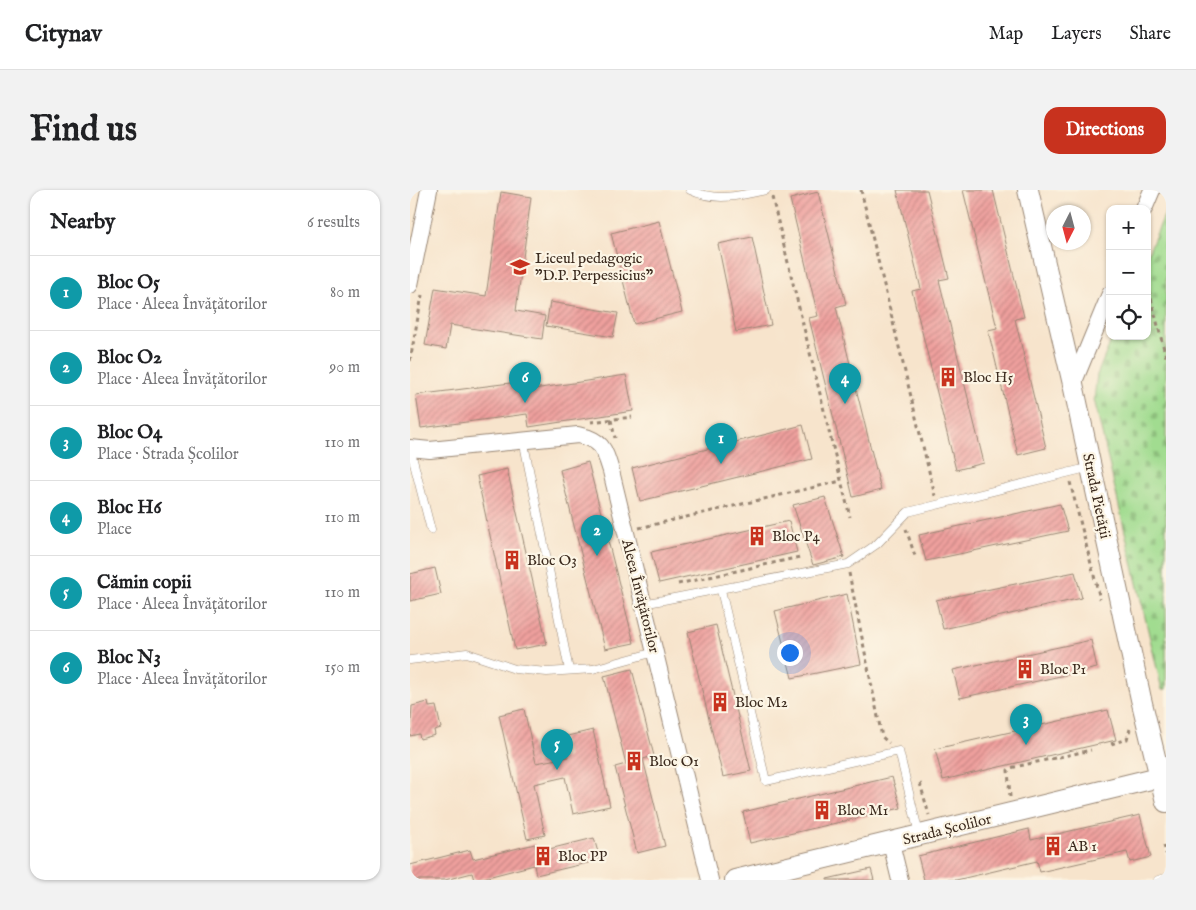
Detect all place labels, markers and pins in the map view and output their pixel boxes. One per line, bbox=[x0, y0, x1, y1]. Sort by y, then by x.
place label: Liceul pedagogic ”D.P. Perpessicius” bbox=[535, 249, 654, 285]
school or university icon: Liceul pedagogic ”D.P. Perpessicius” bbox=[509, 256, 531, 278]
pin: 6 bbox=[509, 362, 541, 403]
pin: 4 bbox=[829, 363, 861, 404]
building icon: Bloc H5 bbox=[937, 366, 959, 388]
place label: Bloc H5 bbox=[963, 368, 1014, 387]
pin: 1 bbox=[705, 423, 737, 464]
pin: 2 bbox=[581, 515, 613, 556]
building icon: Bloc P4 bbox=[746, 525, 768, 547]
place label: Bloc P4 bbox=[772, 527, 820, 546]
building icon: Bloc O3 bbox=[501, 549, 523, 571]
place label: Bloc O3 bbox=[527, 551, 577, 570]
building icon: Bloc P1 bbox=[1014, 658, 1036, 680]
place label: Bloc P1 bbox=[1040, 660, 1086, 679]
building icon: Bloc M2 bbox=[709, 691, 731, 713]
place label: Bloc M2 bbox=[735, 693, 788, 712]
pin: 3 bbox=[1010, 704, 1042, 745]
pin: 5 bbox=[541, 729, 573, 770]
building icon: Bloc O1 bbox=[623, 750, 645, 772]
place label: Bloc O1 bbox=[649, 752, 699, 771]
building icon: Bloc M1 bbox=[811, 799, 833, 821]
place label: Bloc M1 bbox=[837, 801, 888, 820]
building icon: AB 1 bbox=[1042, 835, 1064, 857]
place label: AB 1 bbox=[1067, 837, 1097, 856]
building icon: Bloc PP bbox=[532, 845, 554, 867]
place label: Bloc PP bbox=[558, 847, 607, 866]

